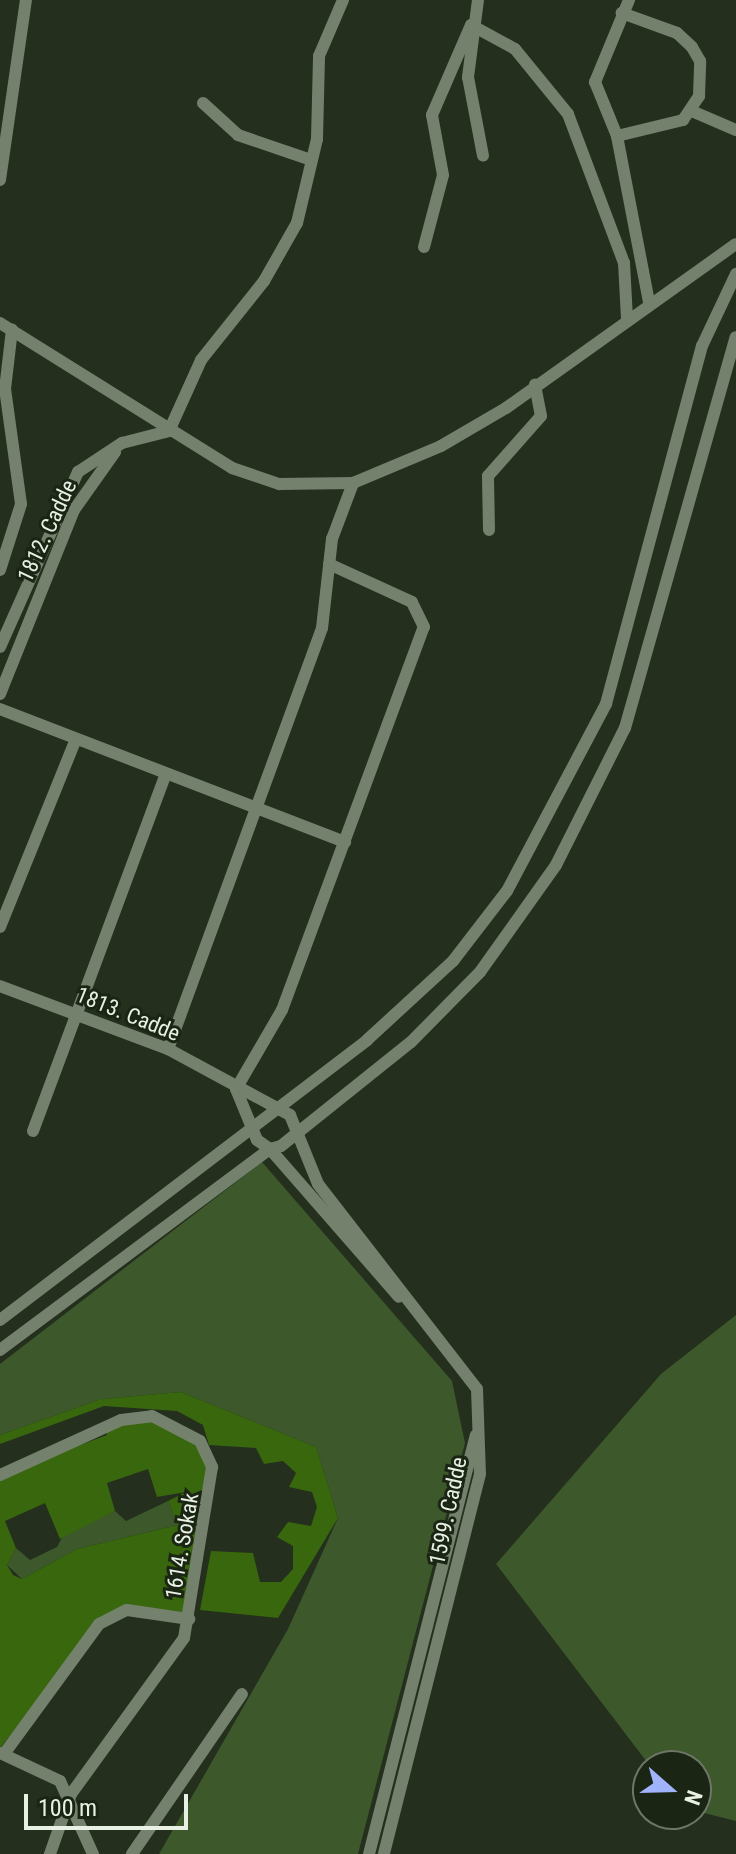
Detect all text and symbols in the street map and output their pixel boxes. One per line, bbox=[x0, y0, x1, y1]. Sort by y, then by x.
street label: 1812. Cadde bbox=[12, 476, 82, 586]
street label: 1813. Cadde bbox=[72, 981, 184, 1047]
street label: 1599. Cadde bbox=[424, 1455, 472, 1567]
street label: 1614. Sokak bbox=[160, 1491, 204, 1601]
north arrow bbox=[632, 1750, 712, 1830]
scale bar bbox=[28, 1778, 192, 1828]
text: N bbox=[679, 1787, 707, 1808]
text: 100 m bbox=[38, 1794, 97, 1822]

